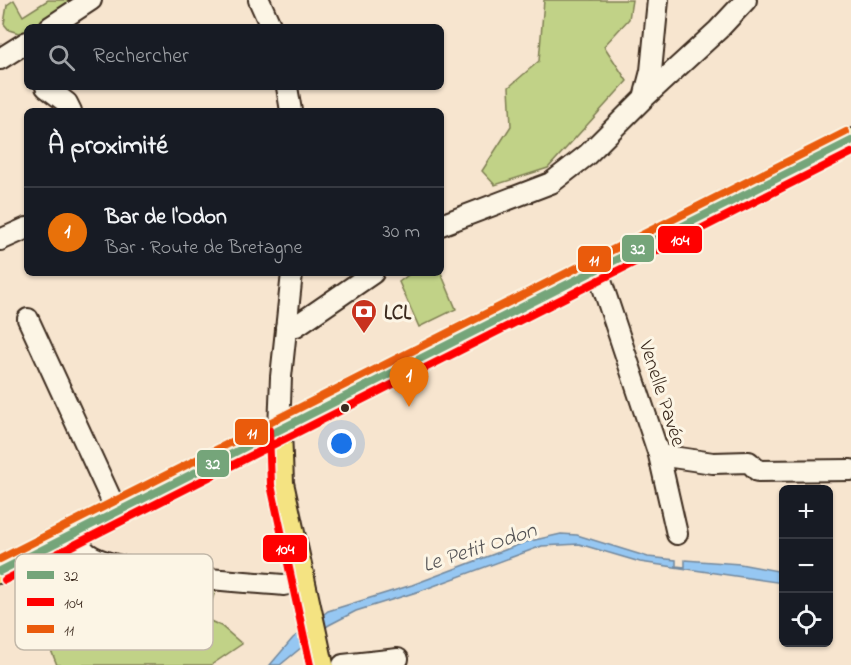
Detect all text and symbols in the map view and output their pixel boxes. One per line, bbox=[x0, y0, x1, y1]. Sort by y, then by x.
search box bbox=[24, 24, 444, 90]
icon: search bbox=[45, 41, 78, 74]
text: Rechercher bbox=[93, 41, 189, 73]
text: À proximité bbox=[48, 128, 168, 166]
text: Bar de l'Odon bbox=[105, 202, 227, 234]
text: 1 bbox=[64, 218, 71, 247]
text: 30 m bbox=[383, 218, 420, 247]
line badge: 104 bbox=[657, 225, 703, 254]
text: 104 bbox=[671, 229, 690, 253]
text: Bar · Route de Bretagne bbox=[105, 234, 302, 263]
line badge: 32 bbox=[621, 234, 655, 263]
text: 32 bbox=[630, 238, 645, 262]
line badge: 11 bbox=[577, 245, 612, 273]
text: 11 bbox=[589, 249, 600, 273]
bank icon: LCL bbox=[349, 297, 379, 335]
place label: LCL bbox=[384, 299, 412, 329]
street label: Venelle Pavée bbox=[630, 336, 693, 451]
pin: 1 bbox=[390, 358, 428, 407]
unlabelled marker bbox=[339, 402, 351, 414]
line badge: 11 bbox=[234, 418, 269, 446]
text: 11 bbox=[247, 422, 258, 446]
your location bbox=[327, 429, 356, 458]
line badge: 32 bbox=[196, 449, 230, 478]
text: 32 bbox=[205, 453, 220, 477]
map controls bbox=[779, 485, 833, 647]
button: + bbox=[779, 485, 833, 539]
water label: Le Petit Odon bbox=[419, 515, 542, 582]
line badge: 104 bbox=[262, 534, 308, 563]
text: 104 bbox=[276, 538, 295, 562]
button: − bbox=[779, 539, 833, 593]
legend bbox=[15, 554, 213, 650]
text: 32 bbox=[64, 565, 79, 589]
text: 104 bbox=[64, 592, 83, 616]
button: locate bbox=[779, 593, 833, 647]
text: 11 bbox=[64, 619, 74, 643]

